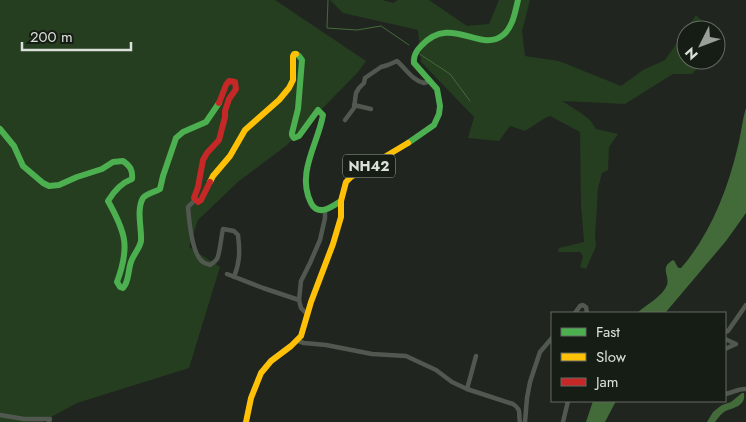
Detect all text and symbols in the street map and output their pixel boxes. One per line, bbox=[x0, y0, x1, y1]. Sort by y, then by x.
scale bar bbox=[22, 20, 131, 52]
north arrow bbox=[676, 20, 726, 70]
text: 200 m bbox=[30, 26, 73, 48]
text: N bbox=[680, 43, 702, 65]
road number: NH42 bbox=[343, 154, 395, 178]
legend bbox=[551, 312, 726, 402]
text: Fast bbox=[596, 321, 620, 343]
text: Slow bbox=[596, 346, 627, 368]
text: Jam bbox=[594, 371, 619, 393]

